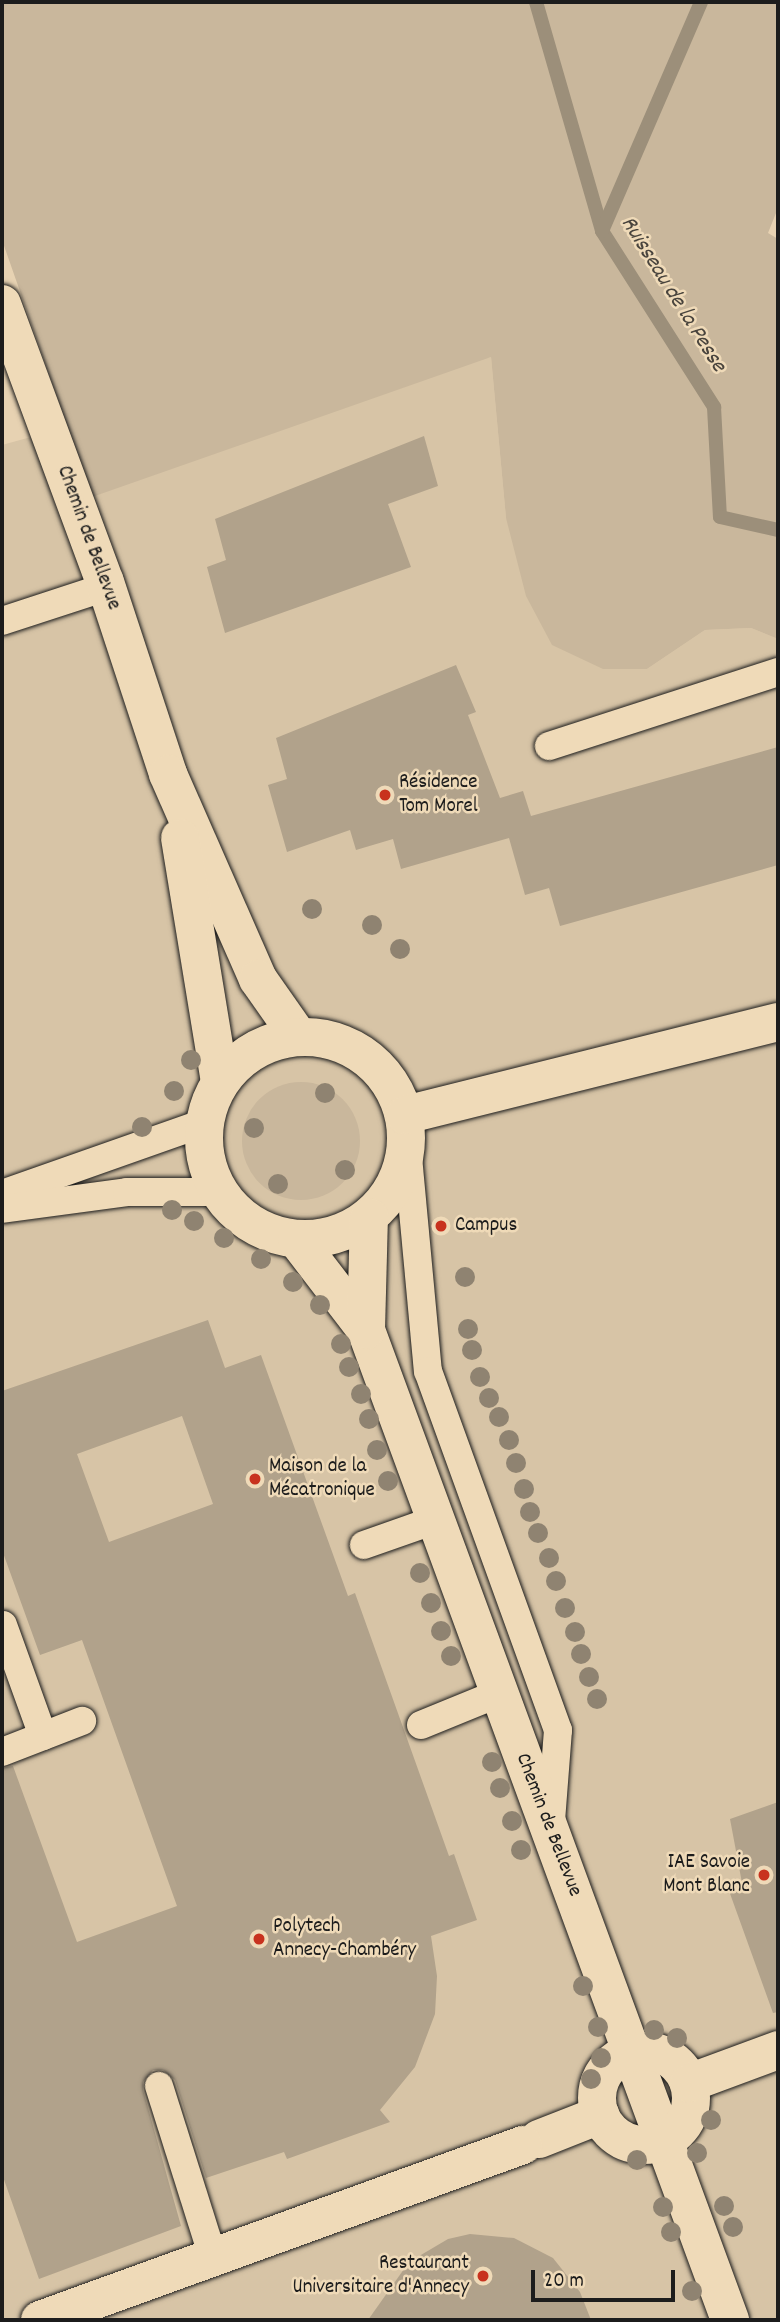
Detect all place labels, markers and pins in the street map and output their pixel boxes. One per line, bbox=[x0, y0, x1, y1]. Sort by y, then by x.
place label: Résidence Tom Morel bbox=[399, 770, 478, 820]
marker: Résidence Tom Morel bbox=[377, 787, 393, 803]
place label: Campus bbox=[455, 1213, 517, 1239]
marker: Campus bbox=[433, 1218, 449, 1234]
place label: Maison de la Mécatronique bbox=[269, 1454, 375, 1504]
marker: Maison de la Mécatronique bbox=[247, 1471, 263, 1487]
place label: IAE Savoie Mont Blanc bbox=[663, 1850, 750, 1900]
marker: IAE Savoie Mont Blanc bbox=[756, 1867, 772, 1883]
place label: Polytech Annecy-Chambéry bbox=[273, 1914, 416, 1964]
marker: Polytech Annecy-Chambéry bbox=[251, 1931, 267, 1947]
place label: Restaurant Universitaire d'Annecy bbox=[293, 2251, 469, 2301]
marker: Restaurant Universitaire d'Annecy bbox=[475, 2268, 491, 2284]

